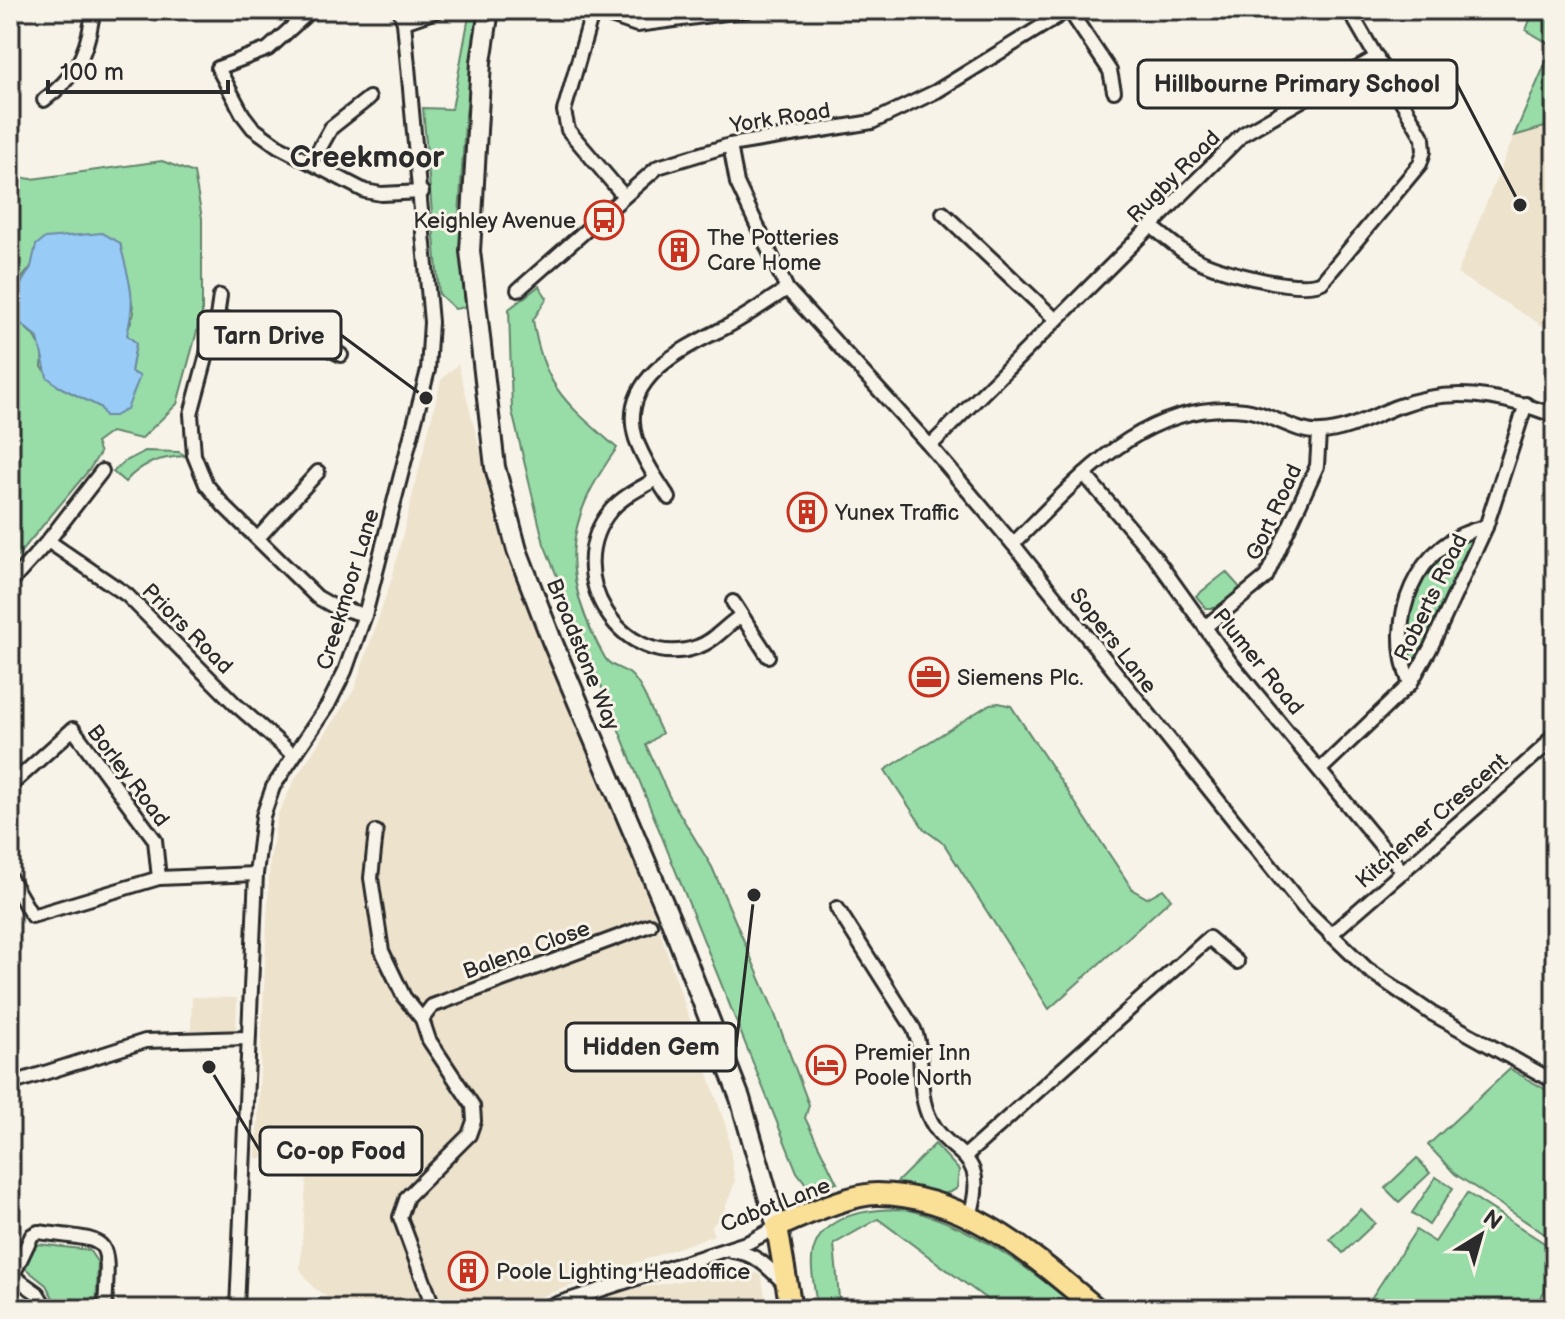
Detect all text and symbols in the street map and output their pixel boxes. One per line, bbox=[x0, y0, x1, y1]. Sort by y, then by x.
scale bar bbox=[48, 44, 228, 94]
text: 100 m bbox=[60, 58, 124, 87]
callout: Hillbourne Primary School bbox=[1138, 60, 1457, 108]
text: Hillbourne Primary School bbox=[1154, 70, 1440, 99]
street label: York Road bbox=[727, 97, 832, 140]
street label: Rugby Road bbox=[1122, 125, 1226, 229]
district label: Creekmoor bbox=[290, 140, 445, 176]
bus stop icon: Keighley Avenue bbox=[583, 199, 625, 241]
place label: Keighley Avenue bbox=[413, 208, 576, 235]
place label: The Potteries Care Home bbox=[707, 225, 839, 277]
building icon: The Potteries Care Home bbox=[658, 229, 700, 271]
callout: Tarn Drive bbox=[198, 311, 341, 359]
text: Tarn Drive bbox=[213, 322, 325, 351]
street label: Gort Road bbox=[1240, 460, 1308, 565]
building icon: Yunex Traffic bbox=[786, 491, 828, 533]
place label: Yunex Traffic bbox=[834, 500, 959, 527]
street label: Creekmoor Lane bbox=[311, 506, 386, 673]
street label: Roberts Road bbox=[1389, 530, 1474, 666]
street label: Broadstone Way bbox=[540, 575, 625, 734]
street label: Priors Road bbox=[136, 578, 238, 680]
street label: Sopers Lane bbox=[1063, 583, 1162, 699]
street label: Plumer Road bbox=[1207, 603, 1309, 721]
office icon: Siemens Plc. bbox=[908, 656, 950, 698]
place label: Siemens Plc. bbox=[957, 665, 1084, 692]
street label: Borley Road bbox=[81, 720, 175, 832]
street label: Kitchener Crescent bbox=[1350, 748, 1514, 895]
street label: Balena Close bbox=[459, 915, 594, 986]
callout: Hidden Gem bbox=[566, 1023, 736, 1071]
text: Hidden Gem bbox=[582, 1033, 720, 1062]
place label: Premier Inn Poole North bbox=[854, 1040, 972, 1092]
hotel icon: Premier Inn Poole North bbox=[805, 1044, 847, 1086]
callout: Co-op Food bbox=[260, 1127, 422, 1175]
text: Co-op Food bbox=[276, 1137, 406, 1166]
street label: Cabot Lane bbox=[717, 1172, 834, 1239]
north arrow bbox=[1441, 1195, 1521, 1275]
text: N bbox=[1477, 1204, 1507, 1236]
building icon: Poole Lighting Headoffice bbox=[447, 1250, 489, 1292]
place label: Poole Lighting Headoffice bbox=[496, 1259, 750, 1286]

